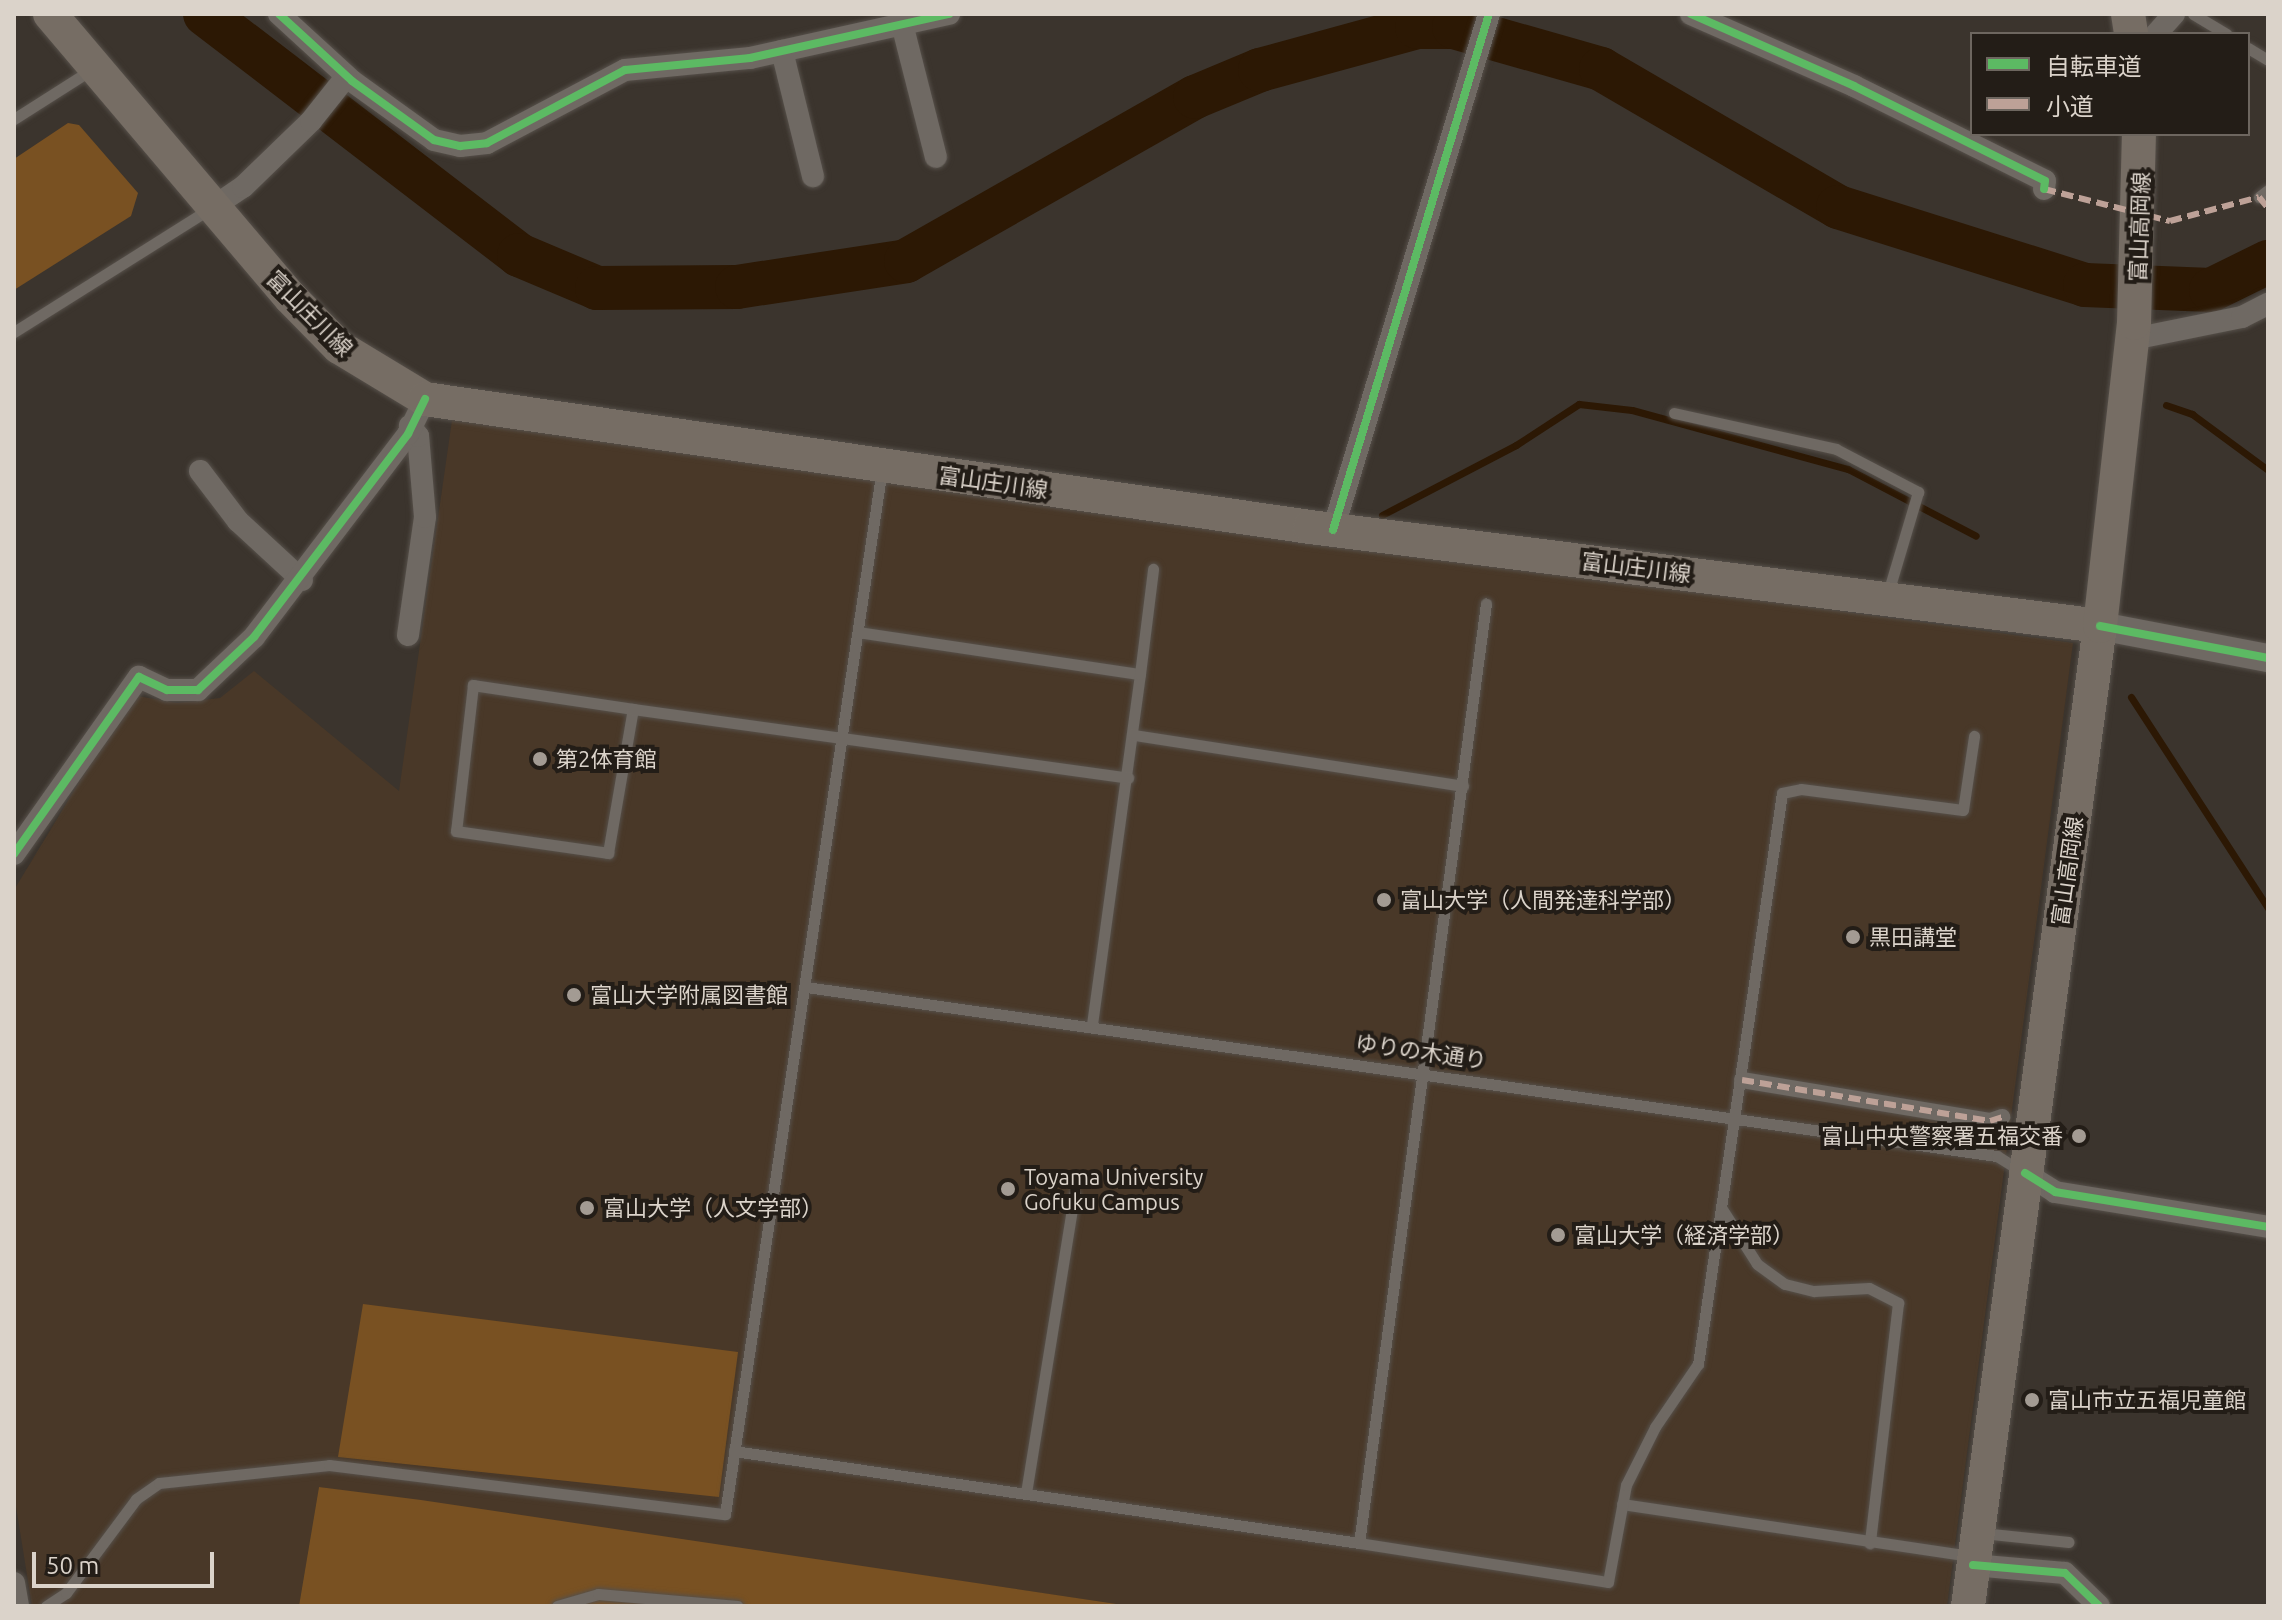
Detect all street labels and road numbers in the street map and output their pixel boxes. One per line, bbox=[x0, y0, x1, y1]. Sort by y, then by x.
street label: 富山高岡線 bbox=[2124, 172, 2154, 282]
street label: 富山庄川線 bbox=[262, 265, 358, 361]
street label: 富山庄川線 bbox=[937, 461, 1049, 503]
street label: 富山庄川線 bbox=[1580, 547, 1692, 587]
street label: 富山高岡線 bbox=[2046, 815, 2088, 927]
street label: ゆりの木通り bbox=[1354, 1029, 1488, 1073]

